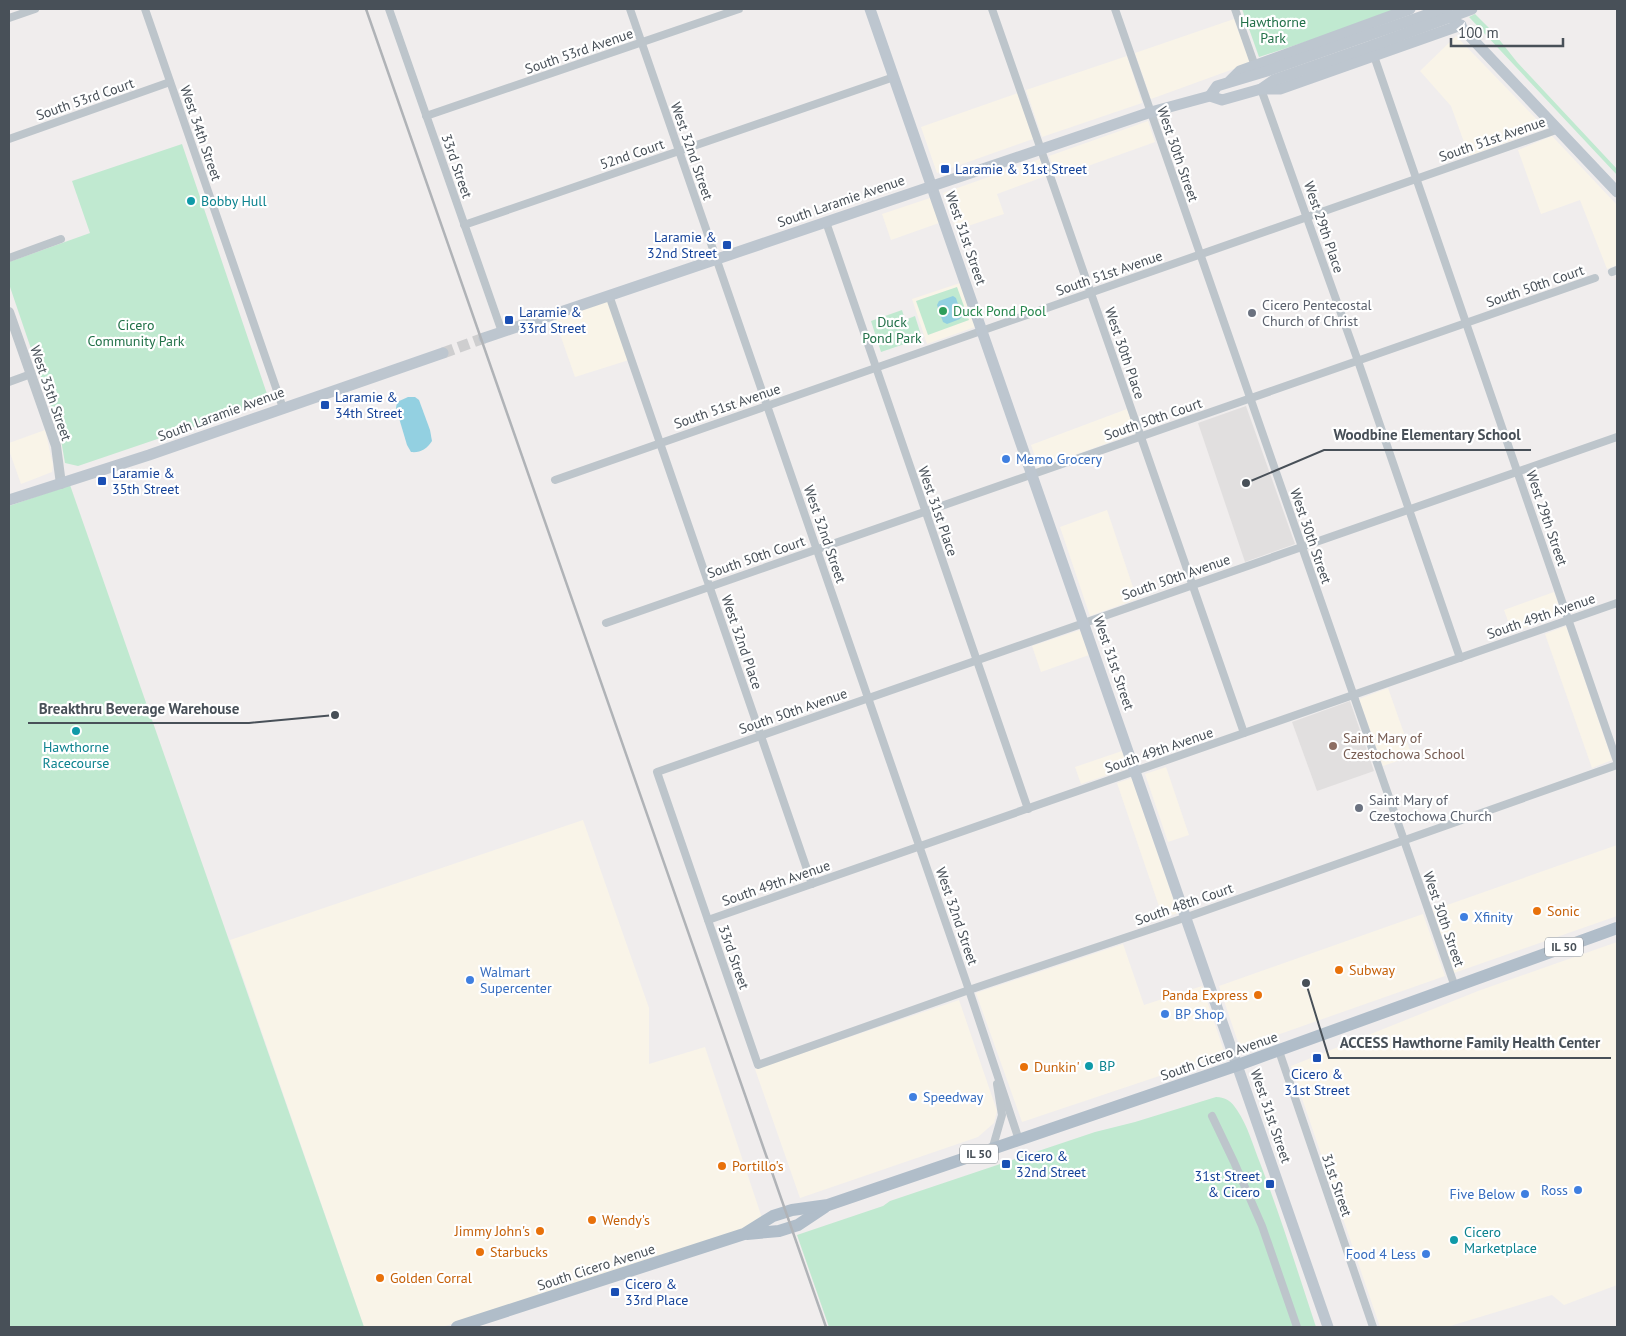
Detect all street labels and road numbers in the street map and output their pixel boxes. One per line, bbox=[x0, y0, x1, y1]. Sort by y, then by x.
street label: South 53rd Avenue bbox=[523, 24, 635, 78]
street label: South 53rd Court bbox=[34, 74, 137, 124]
street label: West 34th Street bbox=[176, 83, 226, 183]
street label: West 32nd Street bbox=[667, 100, 717, 203]
street label: West 30th Street bbox=[1153, 104, 1203, 204]
street label: South 51st Avenue bbox=[1436, 112, 1548, 166]
street label: 33rd Street bbox=[438, 131, 477, 201]
street label: 52nd Court bbox=[598, 135, 667, 173]
street label: South Laramie Avenue bbox=[775, 171, 907, 231]
street label: West 29th Place bbox=[1300, 179, 1348, 275]
street label: West 31st Street bbox=[942, 189, 991, 287]
street label: South 51st Avenue bbox=[1053, 246, 1165, 300]
street label: South 50th Court bbox=[1484, 261, 1587, 311]
street label: West 30th Place bbox=[1101, 305, 1149, 401]
street label: West 35th Street bbox=[26, 343, 76, 443]
street label: South 51st Avenue bbox=[671, 379, 783, 433]
street label: South Laramie Avenue bbox=[155, 383, 287, 445]
street label: South 50th Court bbox=[1102, 394, 1205, 444]
street label: West 31st Place bbox=[914, 464, 962, 558]
street label: West 29th Street bbox=[1522, 468, 1572, 568]
street label: West 32nd Street bbox=[800, 483, 850, 586]
street label: West 30th Street bbox=[1286, 486, 1336, 586]
street label: South 50th Court bbox=[705, 532, 808, 582]
street label: South 50th Avenue bbox=[1120, 550, 1232, 604]
street label: South 49th Avenue bbox=[1485, 589, 1597, 643]
street label: West 32nd Place bbox=[717, 592, 767, 692]
street label: West 31st Street bbox=[1090, 614, 1139, 712]
street label: South 50th Avenue bbox=[737, 684, 849, 738]
street label: South 49th Avenue bbox=[1103, 723, 1215, 777]
street label: South 49th Avenue bbox=[720, 856, 832, 910]
street label: West 32nd Street bbox=[932, 865, 982, 968]
street label: West 30th Street bbox=[1419, 869, 1469, 969]
street label: South 48th Court bbox=[1133, 879, 1236, 929]
street label: 33rd Street bbox=[715, 922, 754, 992]
road number: IL 50 bbox=[1545, 938, 1583, 956]
street label: South Cicero Avenue bbox=[1158, 1028, 1280, 1084]
street label: West 31st Street bbox=[1247, 1067, 1296, 1165]
road number: IL 50 bbox=[960, 1144, 998, 1164]
street label: 31st Street bbox=[1318, 1151, 1356, 1219]
street label: South Cicero Avenue bbox=[535, 1239, 657, 1295]

